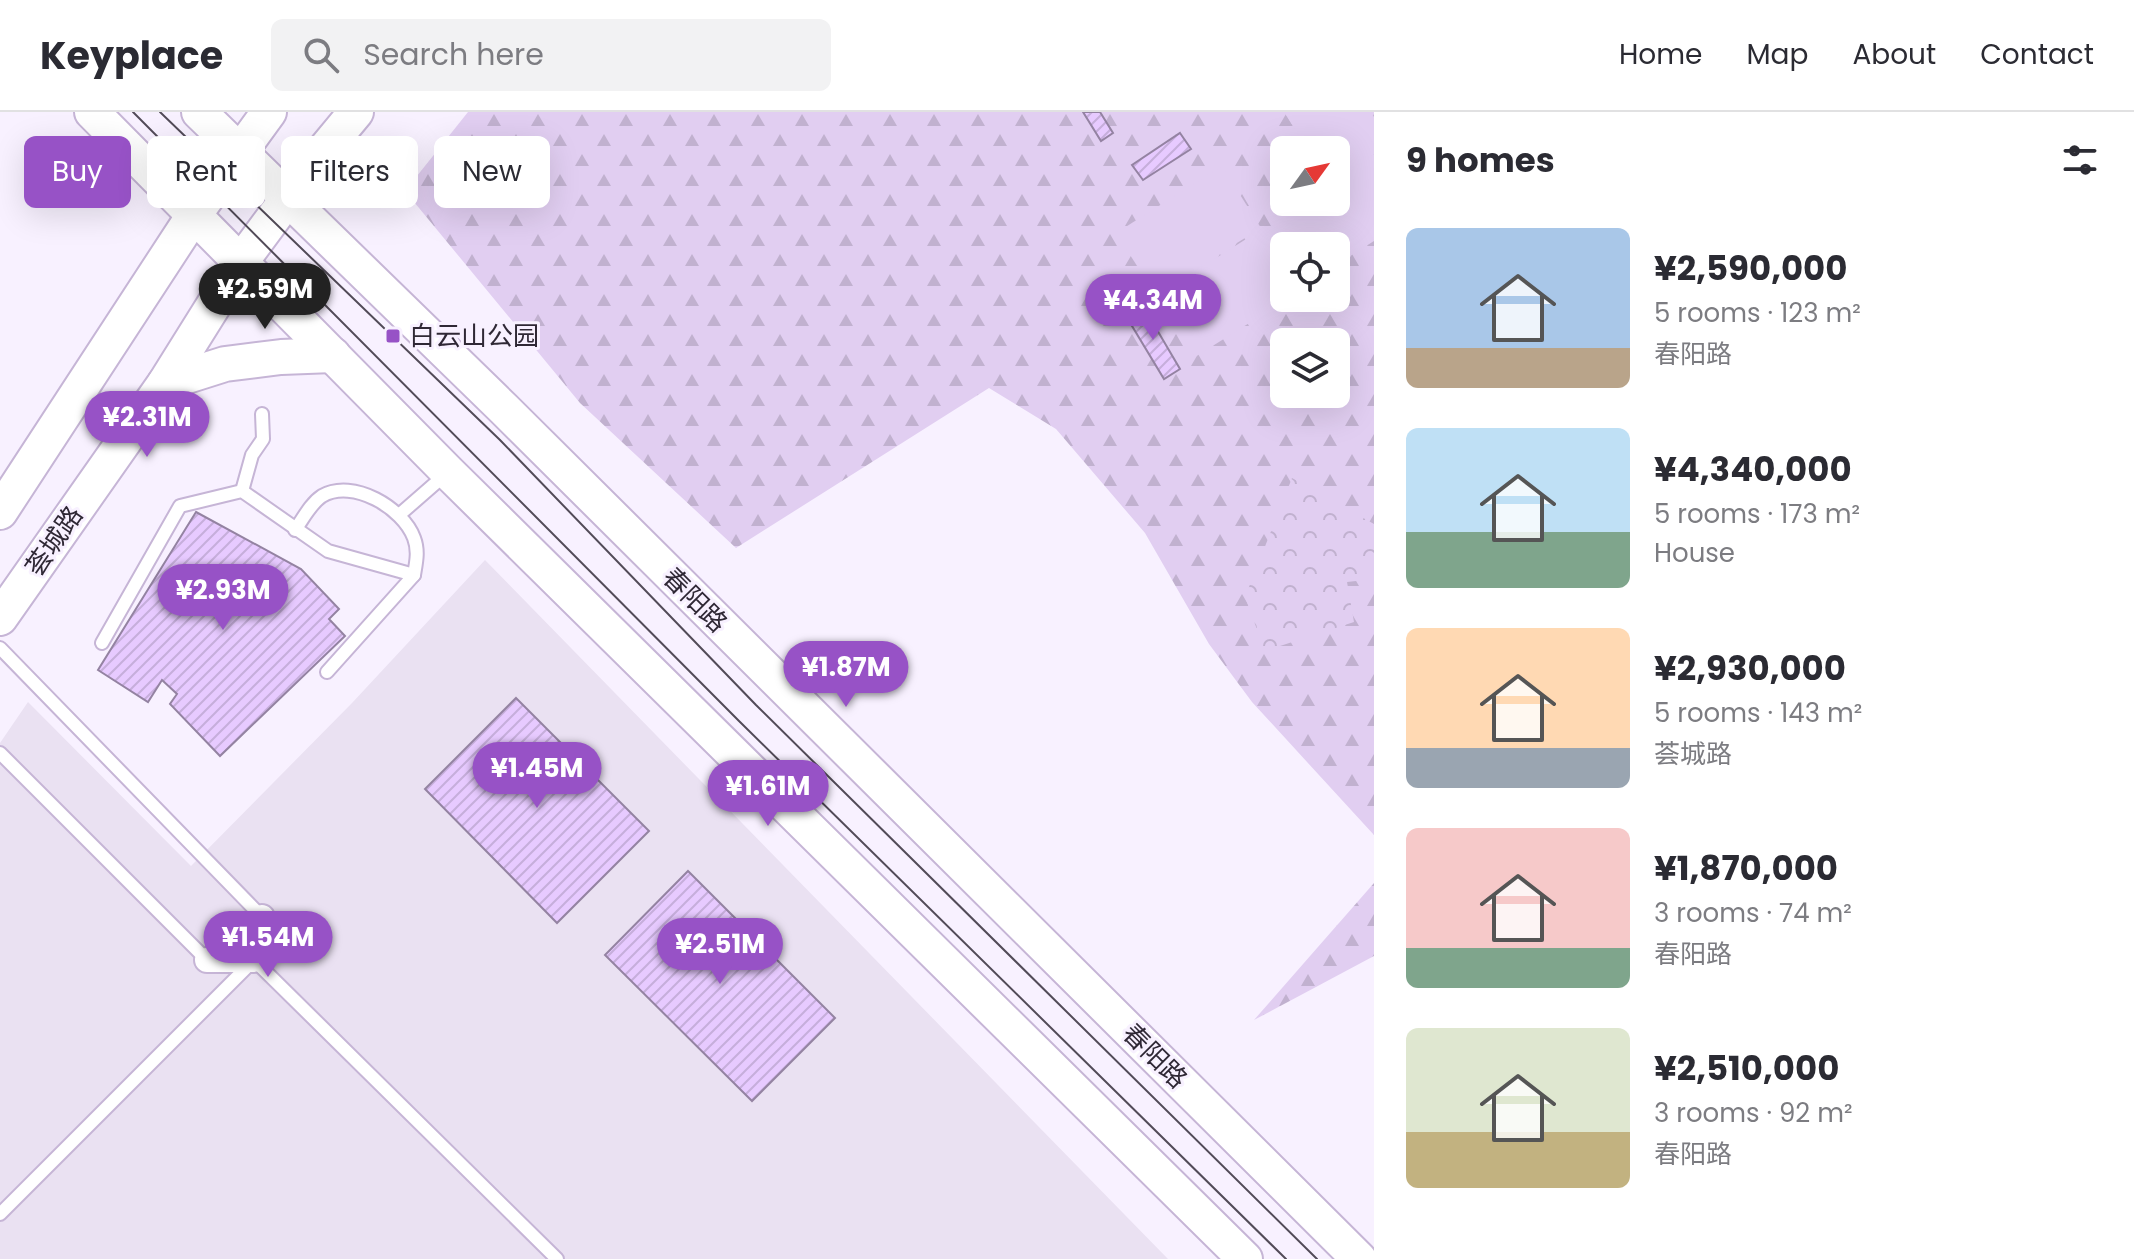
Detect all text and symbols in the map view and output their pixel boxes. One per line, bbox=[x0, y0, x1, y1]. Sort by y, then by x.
search box bbox=[271, 19, 831, 91]
text: Keyplace bbox=[40, 29, 223, 82]
icon: search bbox=[299, 33, 343, 77]
text: Search here bbox=[363, 33, 544, 76]
text: Home bbox=[1619, 35, 1702, 74]
text: Map bbox=[1746, 35, 1808, 74]
text: About bbox=[1852, 35, 1936, 74]
text: Contact bbox=[1980, 35, 2094, 74]
chip: Buy bbox=[24, 136, 131, 208]
chip: Rent bbox=[147, 136, 265, 208]
chip: Filters bbox=[281, 136, 418, 208]
chip: New bbox=[434, 136, 550, 208]
north arrow bbox=[1270, 136, 1350, 216]
map controls bbox=[1270, 136, 1350, 408]
text: 9 homes bbox=[1406, 136, 1555, 184]
icon: filters bbox=[2058, 138, 2102, 182]
button: locate bbox=[1270, 232, 1350, 312]
text: ¥2,590,000 bbox=[1654, 244, 1847, 292]
icon: home bbox=[1470, 260, 1566, 356]
pin: ¥2.59M bbox=[200, 263, 330, 331]
text: ¥2.59M bbox=[217, 271, 313, 307]
pin: ¥4.34M bbox=[1088, 274, 1218, 342]
text: ¥4.34M bbox=[1103, 282, 1203, 318]
text: 5 rooms · 123 m² bbox=[1654, 295, 1861, 331]
place label: 白云山公园 bbox=[409, 318, 539, 354]
marker: 白云山公园 bbox=[384, 327, 402, 345]
button: layers bbox=[1270, 328, 1350, 408]
text: 春阳路 bbox=[1654, 336, 1732, 372]
pin: ¥2.31M bbox=[82, 391, 212, 459]
text: ¥2.31M bbox=[103, 399, 192, 435]
text: ¥4,340,000 bbox=[1654, 445, 1852, 493]
icon: home bbox=[1470, 460, 1566, 556]
text: 5 rooms · 173 m² bbox=[1654, 496, 1860, 532]
street label: 荟城路 bbox=[17, 499, 91, 583]
text: House bbox=[1654, 535, 1735, 571]
street label: 春阳路 bbox=[655, 560, 735, 640]
pin: ¥2.93M bbox=[158, 564, 288, 632]
text: ¥2.93M bbox=[175, 572, 271, 608]
pin: ¥1.87M bbox=[781, 641, 911, 709]
text: ¥2,930,000 bbox=[1654, 644, 1846, 692]
text: ¥1.87M bbox=[801, 649, 891, 685]
icon: home bbox=[1470, 660, 1566, 756]
text: 5 rooms · 143 m² bbox=[1654, 695, 1862, 731]
text: 荟城路 bbox=[1654, 736, 1732, 772]
pin: ¥1.45M bbox=[472, 742, 602, 810]
text: ¥1.45M bbox=[491, 750, 583, 786]
pin: ¥1.61M bbox=[703, 760, 833, 828]
text: ¥1.61M bbox=[726, 768, 810, 804]
text: ¥1,870,000 bbox=[1654, 844, 1838, 892]
icon: home bbox=[1470, 860, 1566, 956]
text: 3 rooms · 74 m² bbox=[1654, 895, 1852, 931]
pin: ¥1.54M bbox=[203, 911, 333, 979]
pin: ¥2.51M bbox=[655, 918, 785, 986]
text: ¥1.54M bbox=[222, 919, 314, 955]
text: ¥2.51M bbox=[675, 926, 765, 962]
text: 春阳路 bbox=[1654, 936, 1732, 972]
street label: 春阳路 bbox=[1115, 1016, 1195, 1096]
text: ¥2,510,000 bbox=[1654, 1044, 1839, 1092]
icon: home bbox=[1470, 1060, 1566, 1156]
text: 3 rooms · 92 m² bbox=[1654, 1095, 1853, 1131]
text: 春阳路 bbox=[1654, 1136, 1732, 1172]

